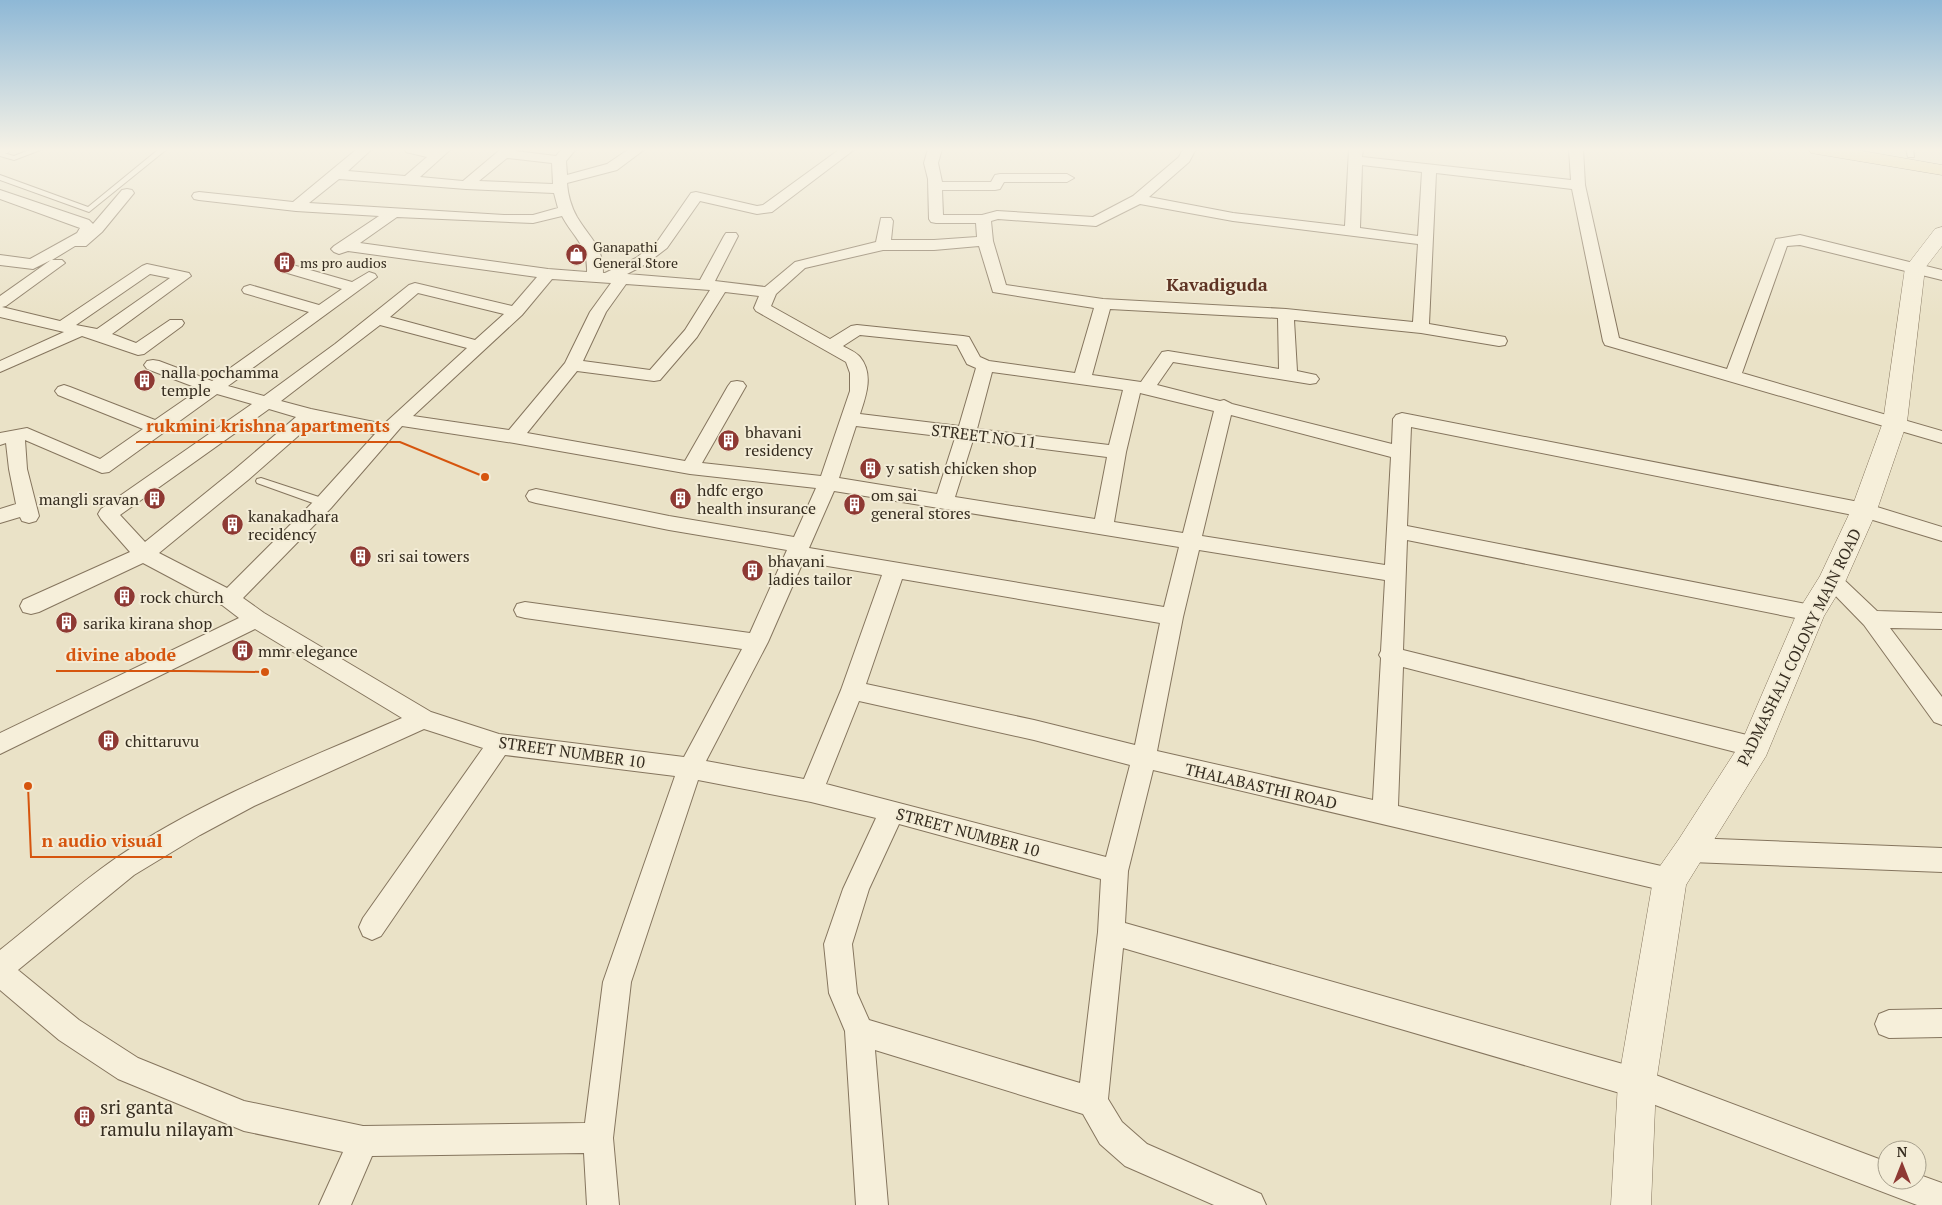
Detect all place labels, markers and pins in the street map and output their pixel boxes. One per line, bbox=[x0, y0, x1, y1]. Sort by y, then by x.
place label: Ganapathi General Store bbox=[593, 237, 678, 272]
shop icon: Ganapathi General Store bbox=[565, 242, 589, 266]
building icon: ms pro audios bbox=[272, 250, 296, 274]
place label: ms pro audios bbox=[300, 253, 387, 272]
place label: nalla pochamma temple bbox=[161, 361, 279, 401]
building icon: nalla pochamma temple bbox=[133, 369, 157, 393]
callout: rukmini krishna apartments bbox=[136, 409, 400, 442]
place label: bhavani residency bbox=[745, 421, 814, 461]
building icon: bhavani residency bbox=[717, 429, 741, 453]
building icon: y satish chicken shop bbox=[858, 456, 882, 480]
place label: y satish chicken shop bbox=[885, 457, 1037, 479]
place label: hdfc ergo health insurance bbox=[697, 479, 816, 519]
place label: om sai general stores bbox=[871, 484, 971, 524]
building icon: mangli sravan bbox=[143, 487, 167, 511]
building icon: hdfc ergo health insurance bbox=[669, 487, 693, 511]
place label: mangli sravan bbox=[39, 488, 139, 510]
building icon: om sai general stores bbox=[843, 492, 867, 516]
place label: kanakadhara recidency bbox=[248, 505, 339, 545]
building icon: kanakadhara recidency bbox=[220, 513, 244, 537]
building icon: sri sai towers bbox=[349, 544, 373, 568]
place label: sri sai towers bbox=[377, 545, 470, 567]
place label: bhavani ladies tailor bbox=[768, 550, 853, 590]
building icon: bhavani ladies tailor bbox=[740, 558, 764, 582]
building icon: rock church bbox=[112, 585, 136, 609]
place label: rock church bbox=[140, 586, 224, 608]
building icon: sarika kirana shop bbox=[55, 611, 79, 635]
place label: sarika kirana shop bbox=[83, 612, 212, 634]
callout: divine abode bbox=[56, 638, 186, 671]
building icon: mmr elegance bbox=[230, 639, 254, 663]
place label: mmr elegance bbox=[258, 640, 358, 662]
building icon: chittaruvu bbox=[97, 729, 121, 753]
place label: chittaruvu bbox=[125, 730, 199, 752]
callout: n audio visual bbox=[31, 824, 172, 857]
place label: sri ganta ramulu nilayam bbox=[100, 1094, 234, 1141]
building icon: sri ganta ramulu nilayam bbox=[72, 1105, 96, 1129]

